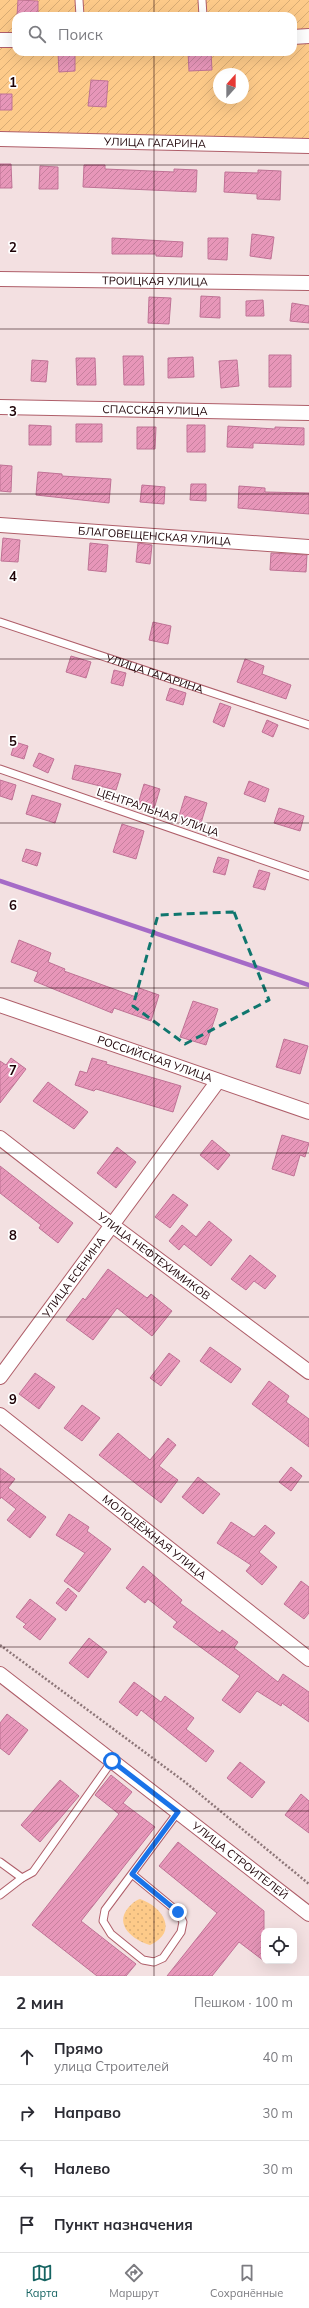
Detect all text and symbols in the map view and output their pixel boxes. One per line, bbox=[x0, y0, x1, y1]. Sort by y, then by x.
search box bbox=[12, 12, 297, 56]
icon: search bbox=[26, 23, 48, 45]
text: Поиск bbox=[58, 25, 103, 44]
north arrow bbox=[213, 68, 249, 104]
text: 1 bbox=[9, 74, 17, 90]
street label: УЛИЦА ГАГАРИНА bbox=[103, 134, 206, 151]
text: 2 bbox=[9, 239, 17, 255]
street label: ТРОИЦКАЯ УЛИЦА bbox=[102, 273, 208, 289]
street label: СПАССКАЯ УЛИЦА bbox=[102, 402, 208, 418]
text: 3 bbox=[9, 403, 17, 419]
street label: БЛАГОВЕЩЕНСКАЯ УЛИЦА bbox=[77, 524, 232, 548]
text: 4 bbox=[9, 568, 17, 584]
street label: УЛИЦА ГАГАРИНА bbox=[103, 650, 205, 696]
text: 5 bbox=[9, 733, 17, 749]
street label: ЦЕНТРАЛЬНАЯ УЛИЦА bbox=[95, 784, 221, 840]
text: 6 bbox=[9, 897, 17, 913]
street label: РОССИЙСКАЯ УЛИЦА bbox=[96, 1032, 214, 1085]
text: 7 bbox=[9, 1062, 17, 1078]
street label: УЛИЦА НЕФТЕХИМИКОВ bbox=[94, 1209, 213, 1303]
text: 8 bbox=[9, 1227, 17, 1243]
street label: УЛИЦА ЕСЕНИНА bbox=[38, 1234, 108, 1321]
text: 9 bbox=[9, 1391, 17, 1407]
street label: МОЛОДЁЖНАЯ УЛИЦА bbox=[100, 1492, 209, 1582]
route start bbox=[103, 1752, 121, 1770]
street label: УЛИЦА СТРОИТЕЛЕЙ bbox=[188, 1818, 291, 1902]
route end bbox=[169, 1903, 187, 1921]
map controls bbox=[261, 1928, 297, 1964]
button: locate bbox=[261, 1928, 297, 1964]
text: 2 мин bbox=[16, 1992, 64, 2013]
text: Пешком · 100 m bbox=[194, 1994, 293, 2010]
text: Прямо bbox=[54, 2039, 103, 2058]
icon: ahead bbox=[16, 2046, 38, 2068]
text: 40 m bbox=[263, 2049, 293, 2065]
text: улица Строителей bbox=[54, 2058, 169, 2074]
icon: right bbox=[16, 2102, 38, 2124]
text: Направо bbox=[54, 2103, 121, 2122]
text: 30 m bbox=[263, 2105, 293, 2121]
icon: left bbox=[16, 2158, 38, 2180]
text: Налево bbox=[54, 2159, 110, 2178]
text: 30 m bbox=[263, 2161, 293, 2177]
icon: arrive bbox=[16, 2214, 38, 2236]
text: Пункт назначения bbox=[54, 2215, 193, 2234]
tab: Карта bbox=[26, 2262, 58, 2300]
tab: Маршрут bbox=[109, 2262, 159, 2300]
tab: Сохранённые bbox=[210, 2262, 283, 2300]

